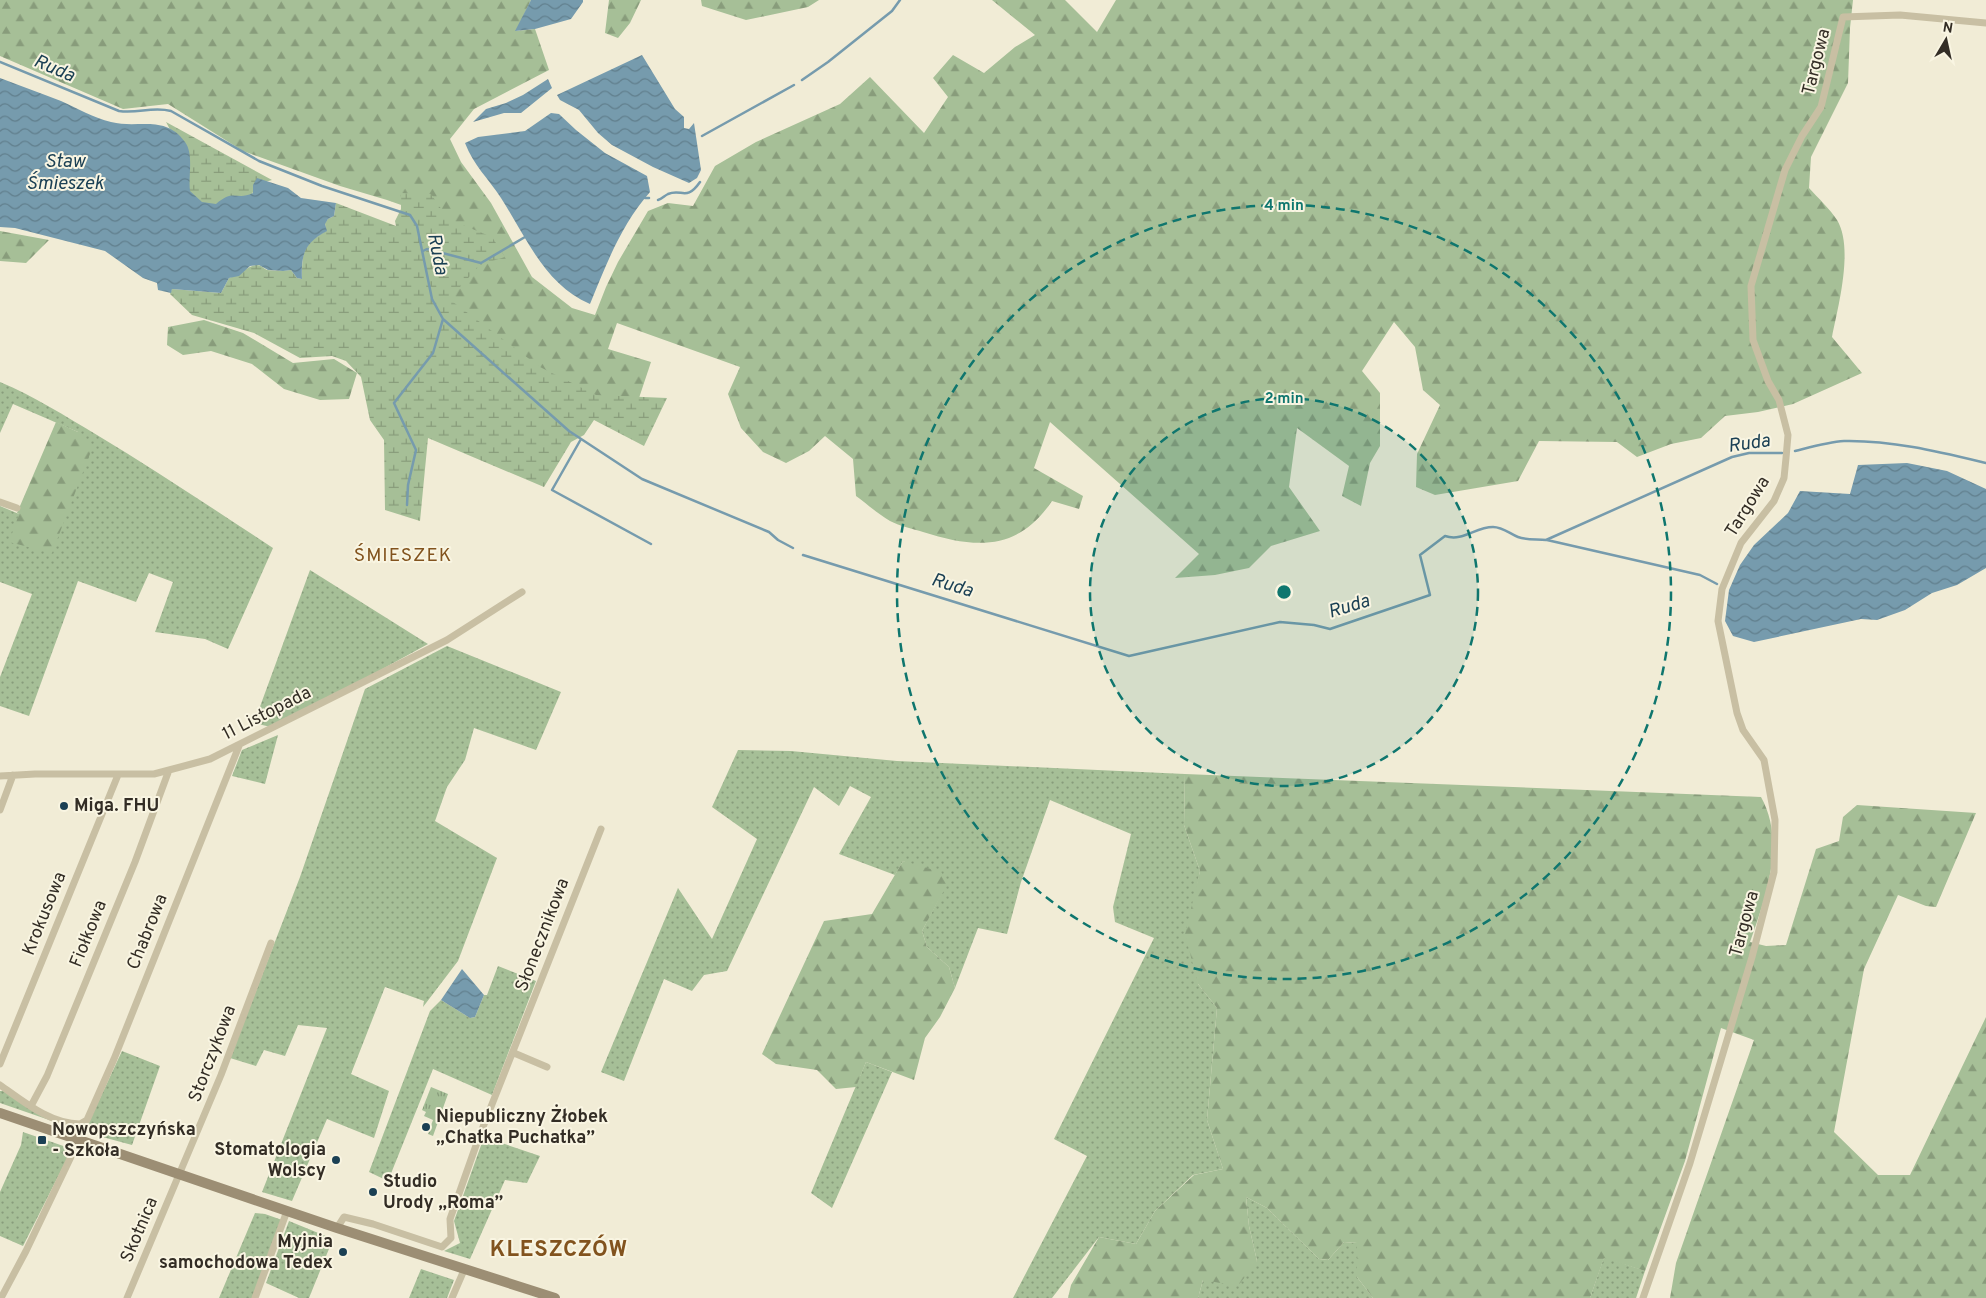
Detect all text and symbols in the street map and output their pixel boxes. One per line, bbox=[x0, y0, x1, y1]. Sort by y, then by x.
north arrow bbox=[1921, 15, 1971, 65]
text: N bbox=[1941, 19, 1954, 38]
street label: Targowa bbox=[1798, 26, 1836, 98]
water label: Ruda bbox=[30, 50, 78, 88]
water label: Staw Śmieszek bbox=[26, 150, 104, 196]
text: 4 min bbox=[1264, 197, 1304, 216]
water label: Ruda bbox=[421, 231, 453, 277]
text: 2 min bbox=[1264, 390, 1304, 409]
water label: Ruda bbox=[1726, 429, 1772, 459]
street label: Targowa bbox=[1720, 472, 1776, 542]
district label: ŚMIESZEK bbox=[354, 543, 452, 568]
water label: Ruda bbox=[928, 568, 976, 604]
centre of rings bbox=[1275, 583, 1293, 601]
water label: Ruda bbox=[1325, 589, 1373, 625]
street label: 11 Listopada bbox=[219, 682, 315, 746]
place label: Miga. FHU bbox=[74, 795, 159, 818]
marker: Miga. FHU bbox=[58, 800, 70, 812]
street label: Krokusowa bbox=[18, 869, 72, 959]
street label: Słonecznikowa bbox=[511, 875, 575, 995]
street label: Targowa bbox=[1725, 888, 1765, 960]
street label: Chabrowa bbox=[122, 891, 174, 973]
street label: Fiołkowa bbox=[65, 897, 113, 971]
street label: Storczykowa bbox=[184, 1002, 242, 1106]
place label: Niepubliczny Żłobek „Chatka Puchatka” bbox=[436, 1104, 608, 1150]
place label: Nowopszczyńska - Szkoła bbox=[52, 1119, 196, 1163]
marker: Niepubliczny Żłobek „Chatka Puchatka” bbox=[420, 1121, 432, 1133]
marker: Nowopszczyńska - Szkoła bbox=[36, 1134, 48, 1146]
place label: Stomatologia Wolscy bbox=[214, 1139, 326, 1183]
marker: Stomatologia Wolscy bbox=[330, 1154, 342, 1166]
place label: Studio Urody „Roma” bbox=[383, 1171, 504, 1215]
marker: Studio Urody „Roma” bbox=[367, 1186, 379, 1198]
street label: Skotnica bbox=[116, 1194, 164, 1266]
place label: Myjnia samochodowa Tedex bbox=[159, 1231, 333, 1275]
district label: KLESZCZÓW bbox=[490, 1234, 628, 1264]
marker: Myjnia samochodowa Tedex bbox=[337, 1246, 349, 1258]

